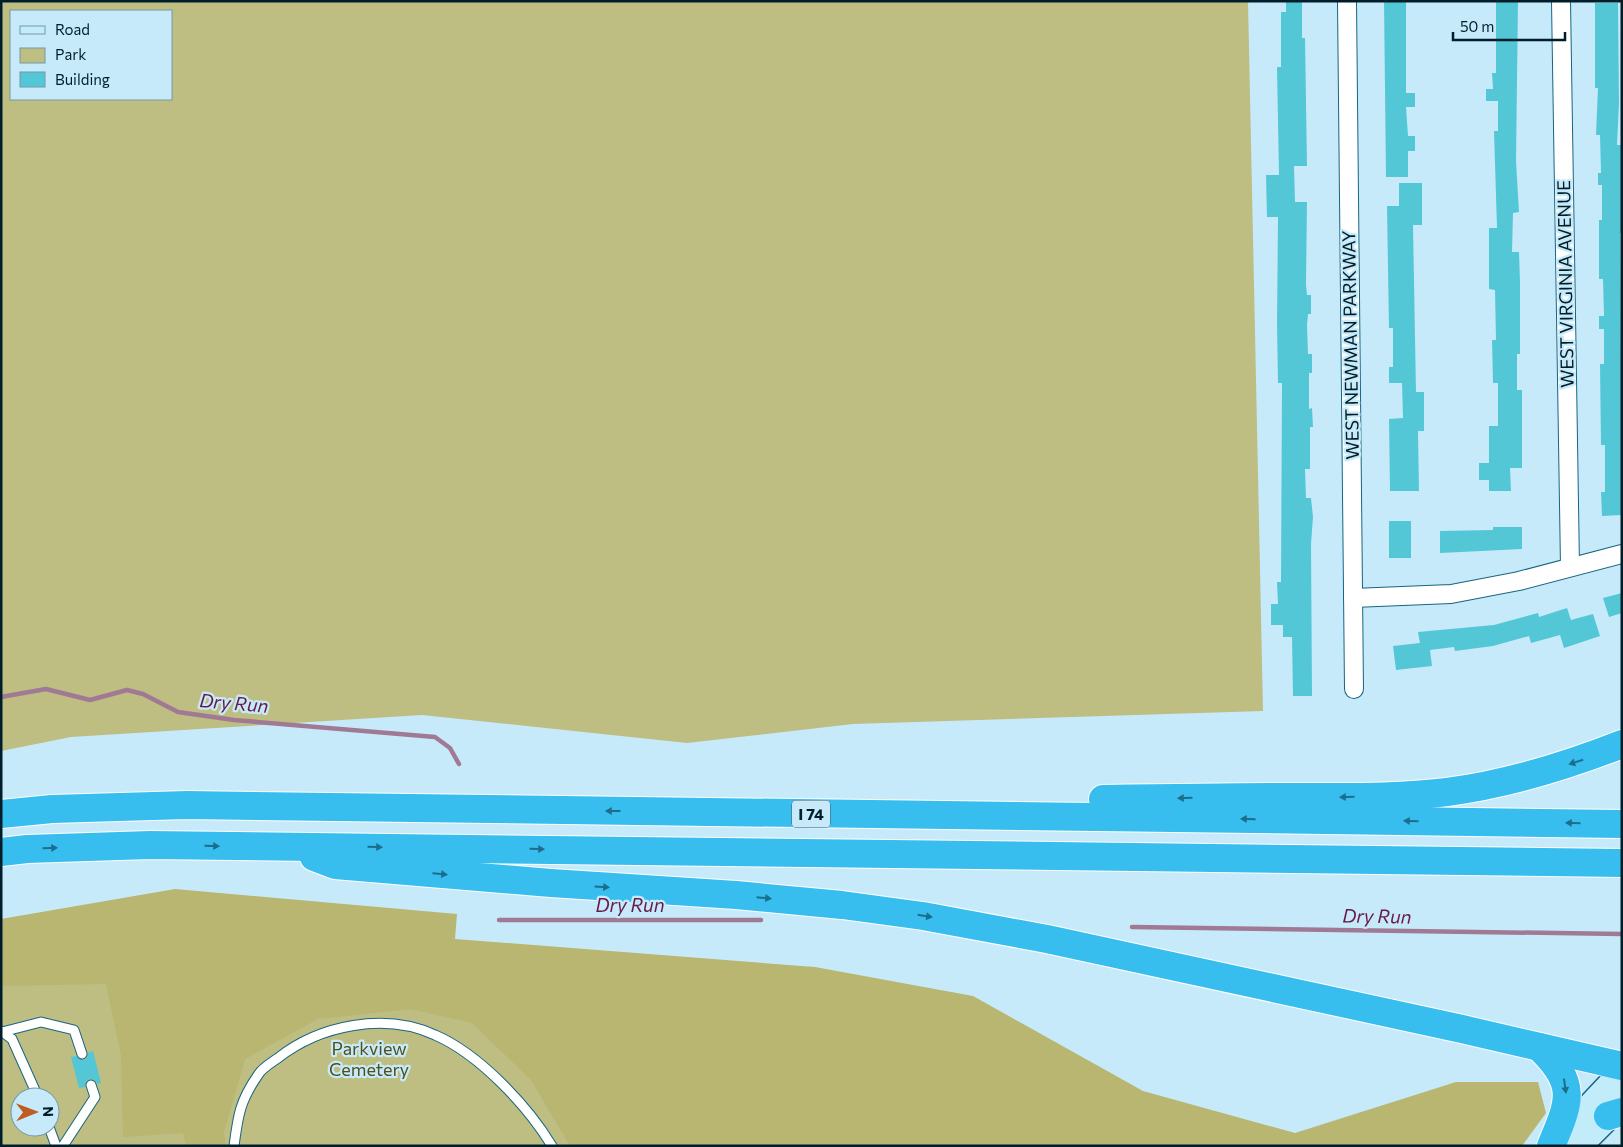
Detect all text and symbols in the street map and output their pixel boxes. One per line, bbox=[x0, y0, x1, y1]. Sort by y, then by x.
legend bbox=[10, 10, 172, 100]
scale bar bbox=[1453, 10, 1566, 42]
text: 50 m bbox=[1460, 17, 1494, 35]
text: Road bbox=[55, 20, 90, 38]
text: Park bbox=[55, 45, 86, 63]
text: Building bbox=[55, 70, 110, 88]
street label: WEST VIRGINIA AVENUE bbox=[1552, 180, 1578, 388]
street label: WEST NEWMAN PARKWAY bbox=[1337, 230, 1363, 460]
water label: Dry Run bbox=[199, 688, 270, 717]
one-way arrow bbox=[1568, 758, 1583, 766]
one-way arrow bbox=[1339, 793, 1355, 801]
one-way arrow bbox=[1177, 794, 1193, 802]
road number: I 74 bbox=[792, 801, 830, 828]
one-way arrow bbox=[605, 807, 621, 815]
one-way arrow bbox=[1240, 815, 1256, 823]
one-way arrow bbox=[1402, 817, 1418, 825]
one-way arrow bbox=[1565, 819, 1581, 827]
one-way arrow bbox=[205, 842, 221, 850]
one-way arrow bbox=[367, 843, 383, 851]
one-way arrow bbox=[42, 844, 58, 852]
one-way arrow bbox=[530, 845, 546, 853]
one-way arrow bbox=[432, 870, 448, 878]
one-way arrow bbox=[594, 883, 610, 891]
water label: Dry Run bbox=[595, 893, 665, 916]
one-way arrow bbox=[756, 894, 772, 902]
water label: Dry Run bbox=[1342, 903, 1412, 928]
one-way arrow bbox=[917, 912, 933, 920]
park label: Parkview Cemetery bbox=[329, 1037, 409, 1080]
one-way arrow bbox=[1561, 1079, 1569, 1095]
north arrow bbox=[10, 1087, 60, 1137]
text: N bbox=[40, 1106, 57, 1117]

